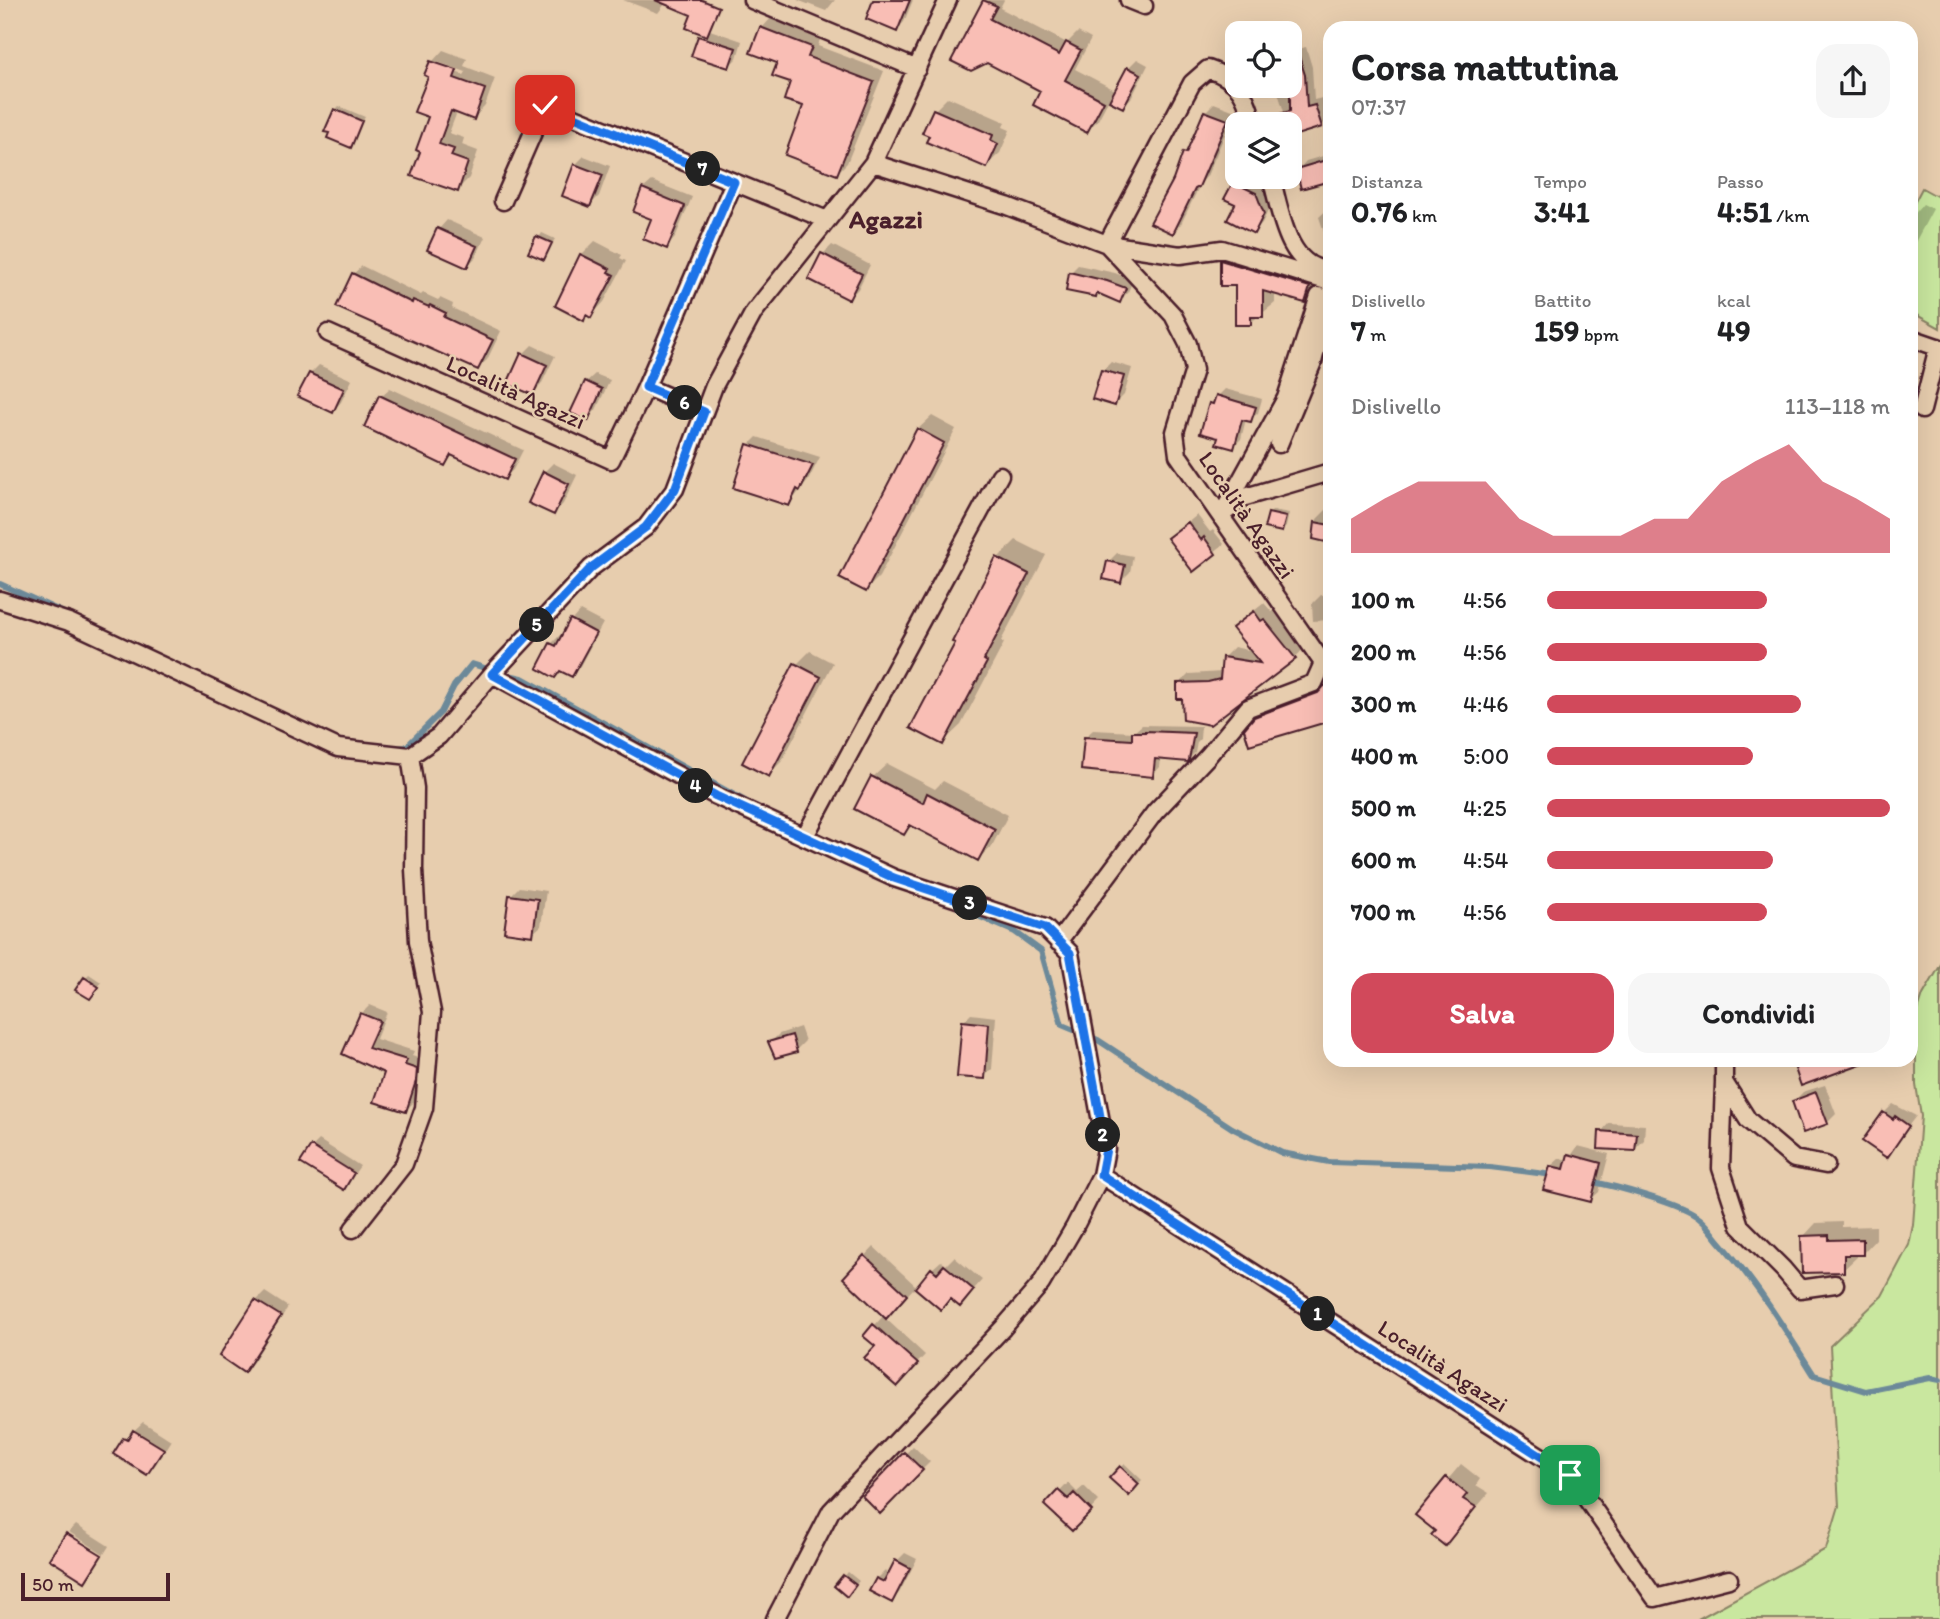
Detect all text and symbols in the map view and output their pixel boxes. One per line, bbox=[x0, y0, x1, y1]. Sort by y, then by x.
map controls bbox=[1225, 21, 1302, 189]
button: locate bbox=[1225, 21, 1302, 98]
text: Corsa mattutina bbox=[1351, 44, 1618, 90]
button: share bbox=[1816, 44, 1890, 118]
pin bbox=[515, 75, 575, 135]
icon: check bbox=[526, 86, 564, 124]
text: 07:37 bbox=[1351, 93, 1406, 121]
button: layers bbox=[1225, 112, 1302, 189]
pin: 7 bbox=[686, 152, 720, 186]
text: 7 bbox=[698, 157, 707, 180]
text: Distanza bbox=[1351, 170, 1423, 193]
text: Tempo bbox=[1534, 170, 1587, 193]
text: Passo bbox=[1717, 170, 1764, 193]
text: 0.76 bbox=[1351, 193, 1408, 230]
text: 3:41 bbox=[1534, 193, 1590, 230]
text: 4:51 bbox=[1717, 193, 1772, 230]
district label: Agazzi bbox=[848, 203, 923, 235]
text: km bbox=[1408, 204, 1437, 227]
text: /km bbox=[1772, 204, 1809, 227]
text: Dislivello bbox=[1351, 289, 1426, 312]
text: Battito bbox=[1534, 289, 1591, 312]
text: kcal bbox=[1717, 289, 1751, 312]
text: 7 bbox=[1351, 312, 1366, 349]
text: 159 bbox=[1534, 312, 1579, 349]
text: 49 bbox=[1717, 312, 1751, 349]
text: m bbox=[1366, 323, 1386, 346]
text: bpm bbox=[1579, 323, 1619, 346]
street label: Località Agazzi bbox=[442, 349, 590, 435]
pin: 6 bbox=[668, 386, 702, 420]
text: 6 bbox=[679, 391, 690, 414]
text: Dislivello bbox=[1351, 392, 1441, 420]
text: 113–118 m bbox=[1785, 392, 1890, 420]
street label: Località Agazzi bbox=[1193, 446, 1301, 584]
text: 100 m bbox=[1351, 586, 1415, 614]
text: 4:56 bbox=[1463, 586, 1507, 614]
pin: 5 bbox=[520, 608, 554, 642]
text: 5 bbox=[532, 613, 541, 636]
text: 200 m bbox=[1351, 638, 1416, 666]
text: 4:56 bbox=[1463, 638, 1507, 666]
text: 300 m bbox=[1351, 690, 1416, 718]
text: 4:46 bbox=[1463, 690, 1508, 718]
text: 400 m bbox=[1351, 742, 1418, 770]
text: 5:00 bbox=[1463, 742, 1509, 770]
pin: 4 bbox=[678, 768, 714, 804]
text: 4 bbox=[690, 774, 701, 797]
text: 500 m bbox=[1351, 794, 1416, 822]
text: 4:25 bbox=[1463, 794, 1507, 822]
text: 600 m bbox=[1351, 846, 1416, 874]
text: 4:54 bbox=[1463, 846, 1508, 874]
pin: 3 bbox=[953, 886, 988, 920]
text: 3 bbox=[964, 891, 975, 914]
text: 700 m bbox=[1351, 898, 1415, 926]
text: 4:56 bbox=[1463, 898, 1507, 926]
button: Salva bbox=[1351, 973, 1614, 1053]
button: Condividi bbox=[1628, 973, 1890, 1053]
pin: 2 bbox=[1086, 1118, 1120, 1152]
text: 2 bbox=[1098, 1123, 1108, 1146]
pin: 1 bbox=[1300, 1296, 1336, 1332]
text: 1 bbox=[1313, 1302, 1322, 1325]
street label: Località Agazzi bbox=[1373, 1314, 1513, 1418]
pin bbox=[1540, 1445, 1600, 1505]
icon: arrive bbox=[1551, 1456, 1589, 1494]
scale bar bbox=[21, 1570, 170, 1602]
text: 50 m bbox=[32, 1573, 74, 1596]

